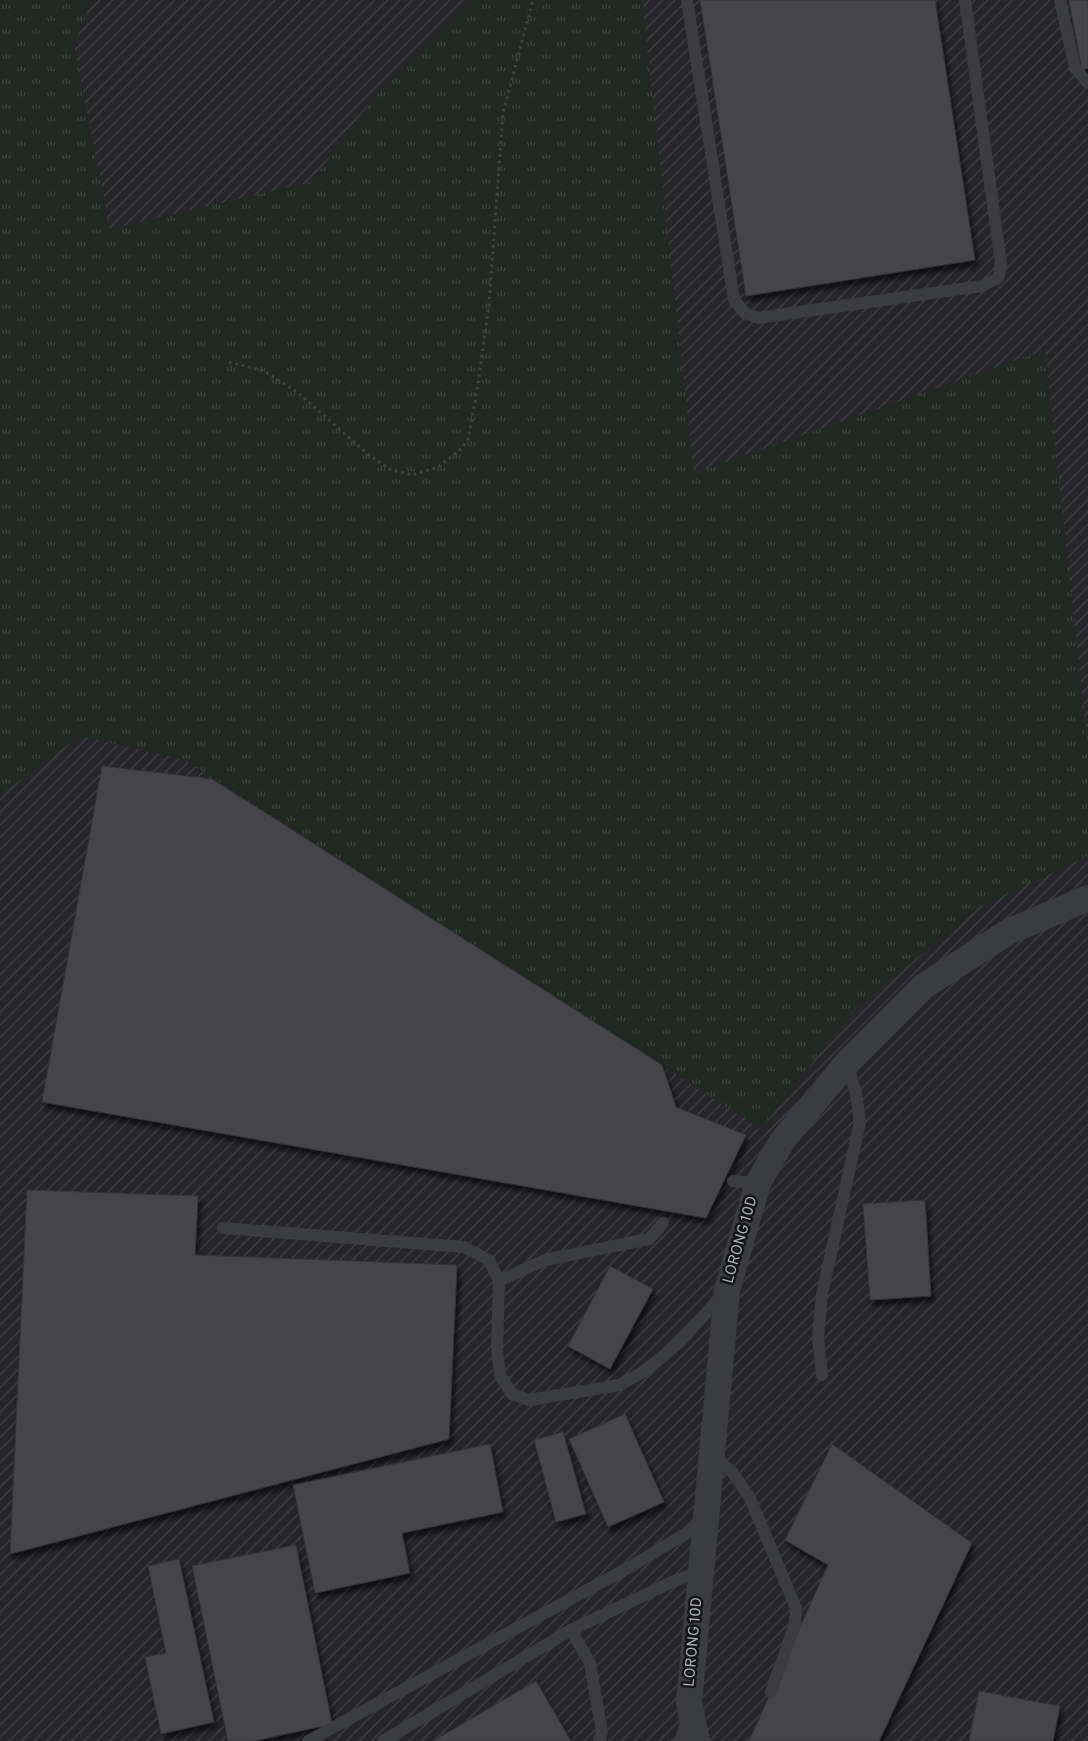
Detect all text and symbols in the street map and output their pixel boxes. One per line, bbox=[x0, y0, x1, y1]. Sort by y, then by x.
street label: LORONG 10D bbox=[719, 1194, 763, 1286]
street label: LORONG 10D bbox=[681, 1596, 707, 1688]

